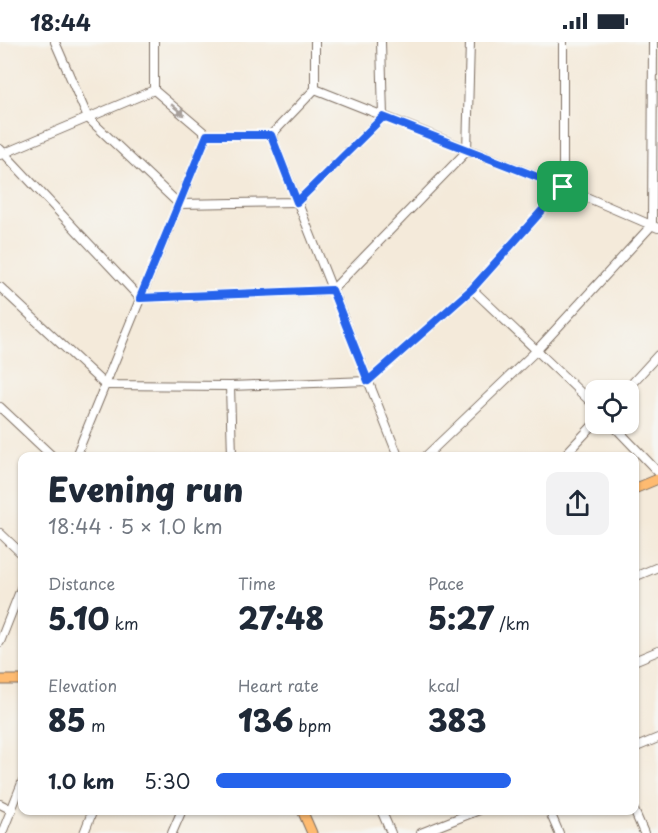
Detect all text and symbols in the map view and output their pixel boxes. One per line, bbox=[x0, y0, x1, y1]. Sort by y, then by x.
text: 18:44 bbox=[30, 5, 91, 38]
one-way arrow bbox=[170, 104, 186, 117]
pin bbox=[537, 161, 588, 212]
icon: arrive bbox=[546, 170, 579, 203]
map controls bbox=[585, 380, 639, 434]
button: locate bbox=[585, 380, 639, 434]
text: Evening run bbox=[48, 463, 243, 513]
button: share bbox=[546, 472, 609, 535]
text: 18:44 · 5 × 1.0 km bbox=[48, 511, 223, 541]
text: Distance bbox=[48, 571, 115, 595]
text: Time bbox=[238, 571, 276, 595]
text: Pace bbox=[428, 571, 464, 595]
text: 5.10 bbox=[48, 595, 109, 640]
text: 27:48 bbox=[238, 595, 324, 640]
text: 5:27 bbox=[428, 595, 494, 640]
text: km bbox=[109, 611, 139, 635]
text: /km bbox=[494, 611, 530, 635]
text: Elevation bbox=[48, 673, 117, 697]
text: Heart rate bbox=[238, 673, 319, 697]
text: kcal bbox=[428, 673, 460, 697]
text: 85 bbox=[48, 697, 86, 742]
text: 136 bbox=[238, 697, 293, 742]
text: 383 bbox=[428, 697, 486, 742]
text: m bbox=[86, 713, 106, 737]
text: bpm bbox=[293, 713, 332, 737]
text: 1.0 km bbox=[48, 766, 115, 796]
text: 5:30 bbox=[144, 766, 190, 796]

